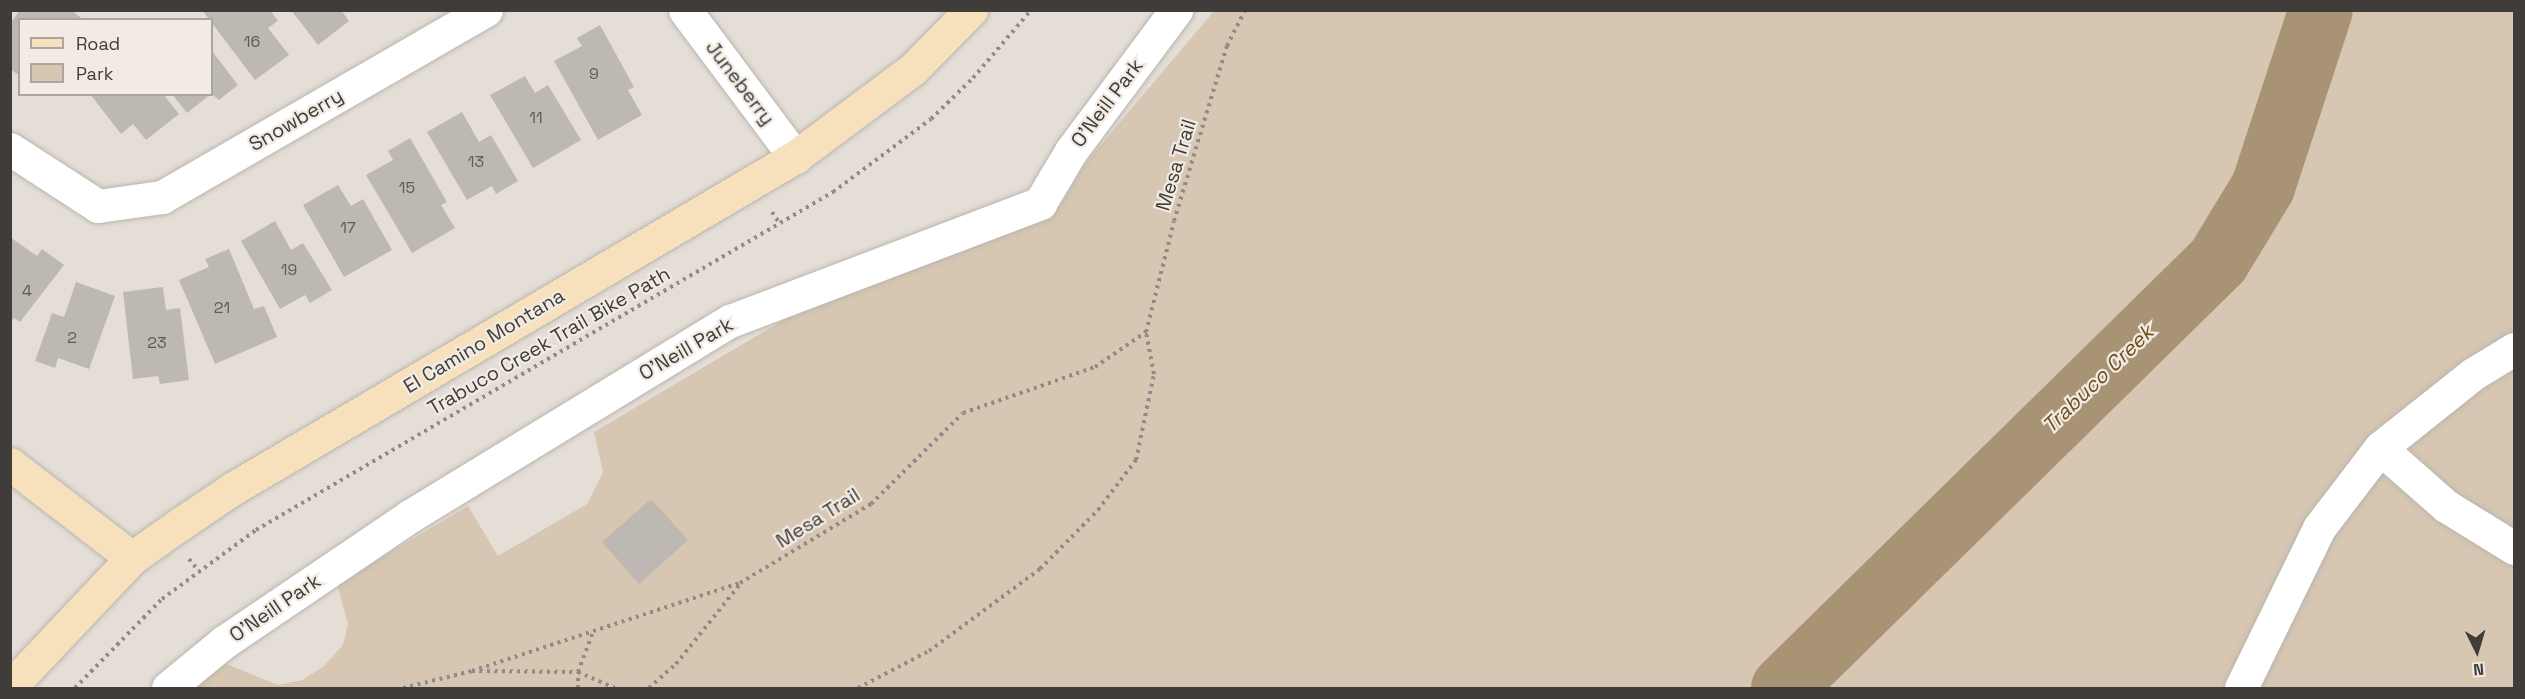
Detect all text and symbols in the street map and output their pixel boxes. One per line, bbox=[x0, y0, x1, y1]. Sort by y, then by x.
legend bbox=[18, 18, 213, 96]
text: Road bbox=[76, 32, 120, 55]
house number: 16 bbox=[244, 32, 260, 52]
street label: Juneberry bbox=[700, 36, 780, 130]
street label: O'Neill Park bbox=[1066, 54, 1148, 152]
text: Park bbox=[76, 62, 113, 85]
house number: 9 bbox=[589, 64, 599, 84]
street label: Snowberry bbox=[245, 83, 347, 157]
house number: 11 bbox=[529, 108, 543, 128]
street label: Mesa Trail bbox=[1151, 116, 1201, 214]
house number: 13 bbox=[468, 152, 484, 172]
house number: 15 bbox=[399, 178, 415, 198]
house number: 17 bbox=[340, 218, 356, 238]
house number: 19 bbox=[281, 260, 297, 280]
street label: Trabuco Creek Trail Bike Path bbox=[423, 261, 675, 421]
house number: 4 bbox=[22, 281, 32, 301]
street label: El Camino Montana bbox=[399, 283, 569, 399]
house number: 21 bbox=[214, 298, 230, 318]
street label: O'Neill Park bbox=[635, 312, 737, 386]
water label: Trabuco Creek bbox=[2037, 320, 2159, 438]
house number: 2 bbox=[67, 328, 77, 348]
house number: 23 bbox=[147, 333, 167, 353]
street label: Mesa Trail bbox=[771, 483, 865, 553]
street label: O'Neill Park bbox=[225, 569, 325, 647]
north arrow bbox=[2447, 621, 2507, 681]
text: N bbox=[2472, 659, 2485, 680]

